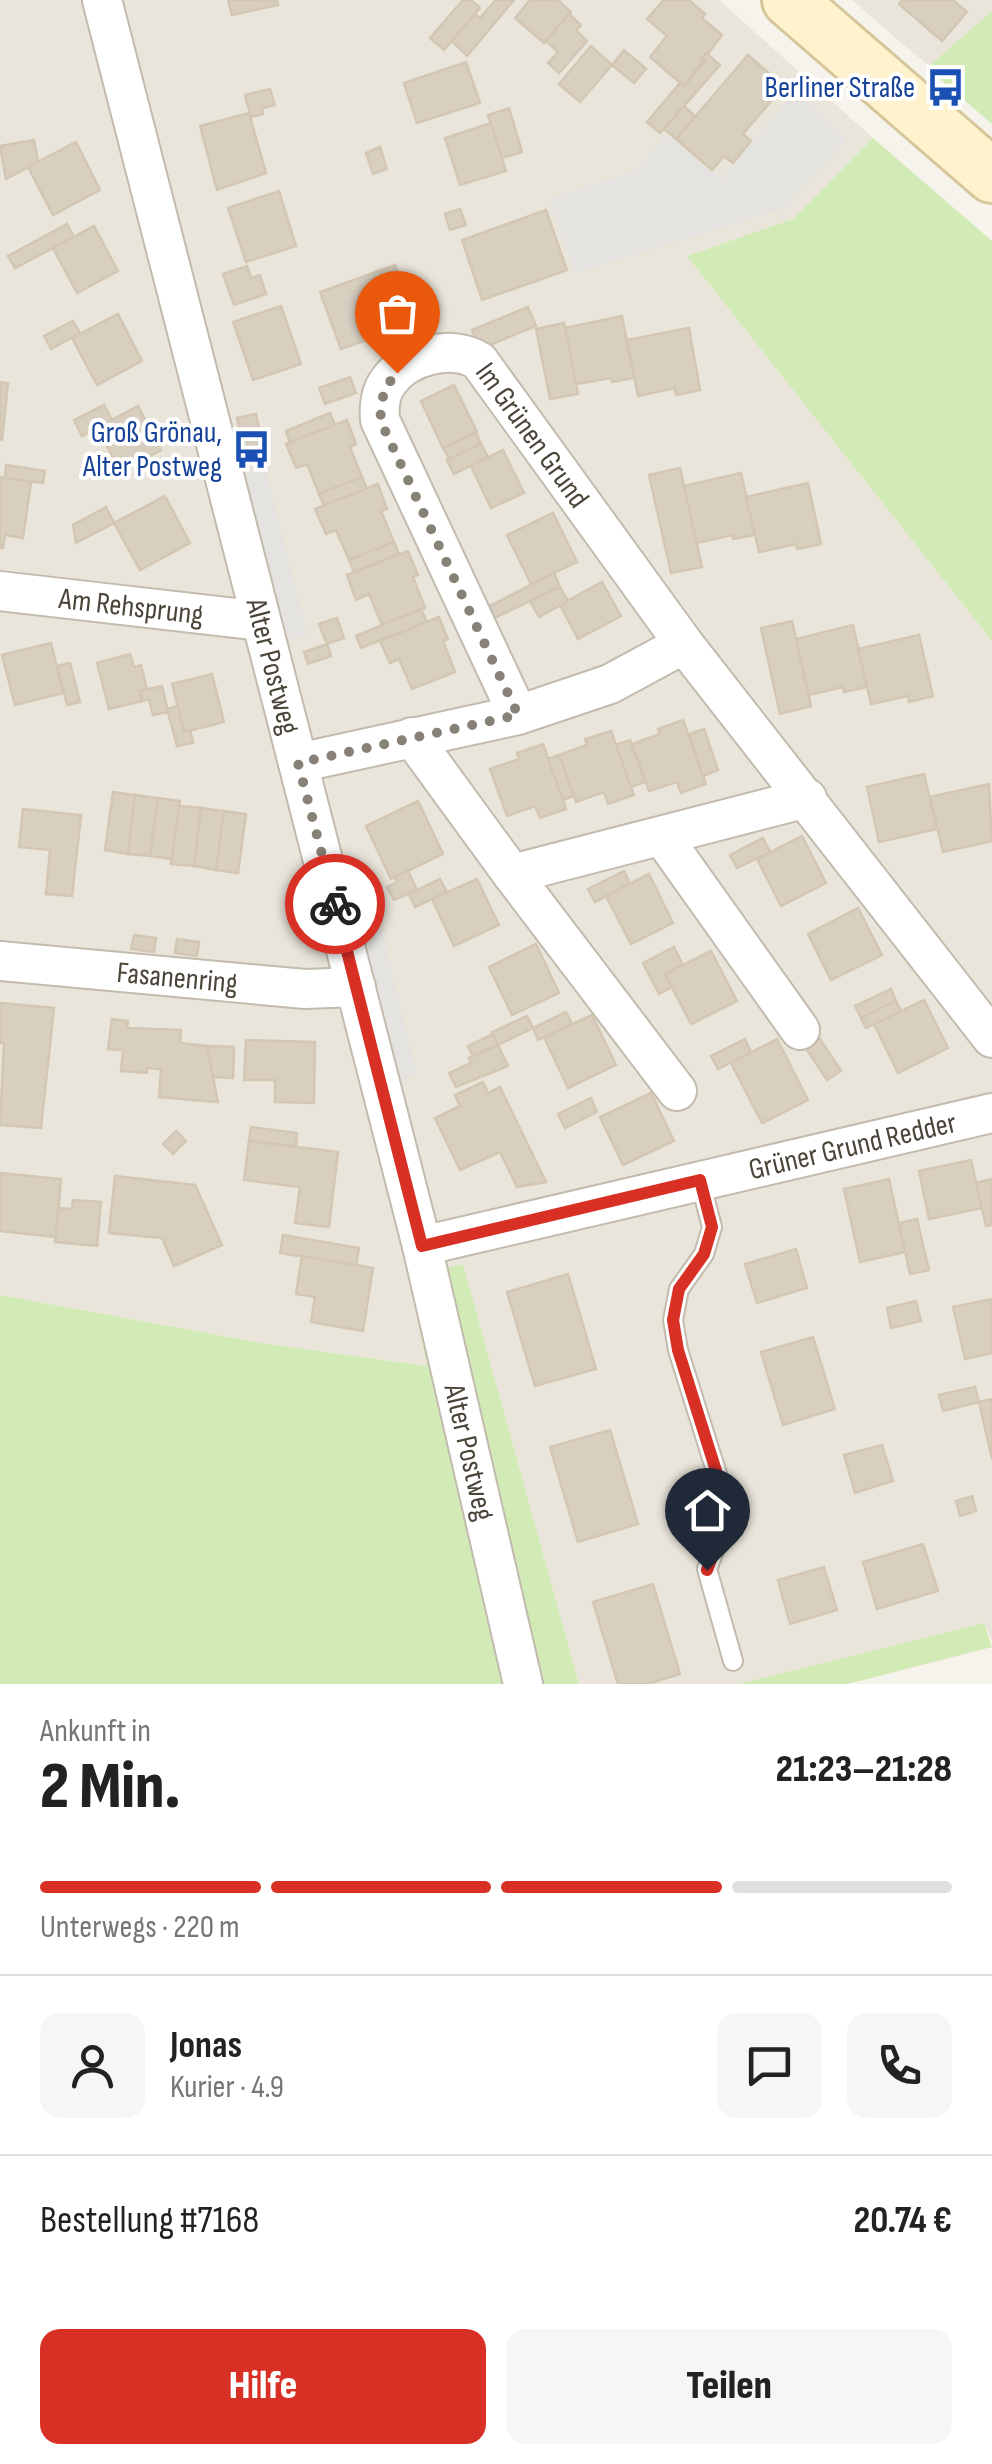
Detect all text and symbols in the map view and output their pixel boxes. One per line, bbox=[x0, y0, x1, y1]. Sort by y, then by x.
bus stop icon: Berliner Straße bbox=[924, 66, 966, 108]
place label: Berliner Straße bbox=[765, 70, 915, 106]
pin bbox=[355, 271, 440, 374]
icon: bag bbox=[370, 286, 425, 341]
street label: Im Grünen Grund bbox=[467, 356, 596, 515]
place label: Groß Grönau, Alter Postweg bbox=[82, 415, 222, 485]
bus stop icon: Groß Grönau, Alter Postweg bbox=[231, 428, 273, 470]
street label: Am Rehsprung bbox=[56, 581, 205, 633]
street label: Alter Postweg bbox=[237, 594, 307, 738]
courier bbox=[285, 854, 385, 954]
icon: bike bbox=[308, 877, 363, 932]
street label: Fasanenring bbox=[115, 955, 239, 1002]
street label: Grüner Grund Redder bbox=[745, 1105, 960, 1188]
street label: Alter Postweg bbox=[435, 1380, 502, 1524]
pin bbox=[665, 1468, 750, 1571]
icon: home bbox=[680, 1483, 735, 1538]
text: Ankunft in bbox=[40, 1712, 151, 1751]
text: 21:23–21:28 bbox=[776, 1747, 952, 1792]
text: 2 Min. bbox=[40, 1749, 180, 1827]
text: Unterwegs · 220 m bbox=[40, 1908, 240, 1947]
button: person bbox=[40, 2013, 145, 2118]
button: chat bbox=[717, 2013, 822, 2118]
button: phone bbox=[847, 2013, 952, 2118]
text: Jonas bbox=[170, 2023, 242, 2068]
text: Kurier · 4.9 bbox=[170, 2068, 284, 2107]
text: Bestellung #7168 bbox=[40, 2198, 259, 2243]
text: 20.74 € bbox=[854, 2198, 952, 2243]
button: Hilfe bbox=[40, 2329, 486, 2444]
button: Teilen bbox=[506, 2329, 952, 2444]

